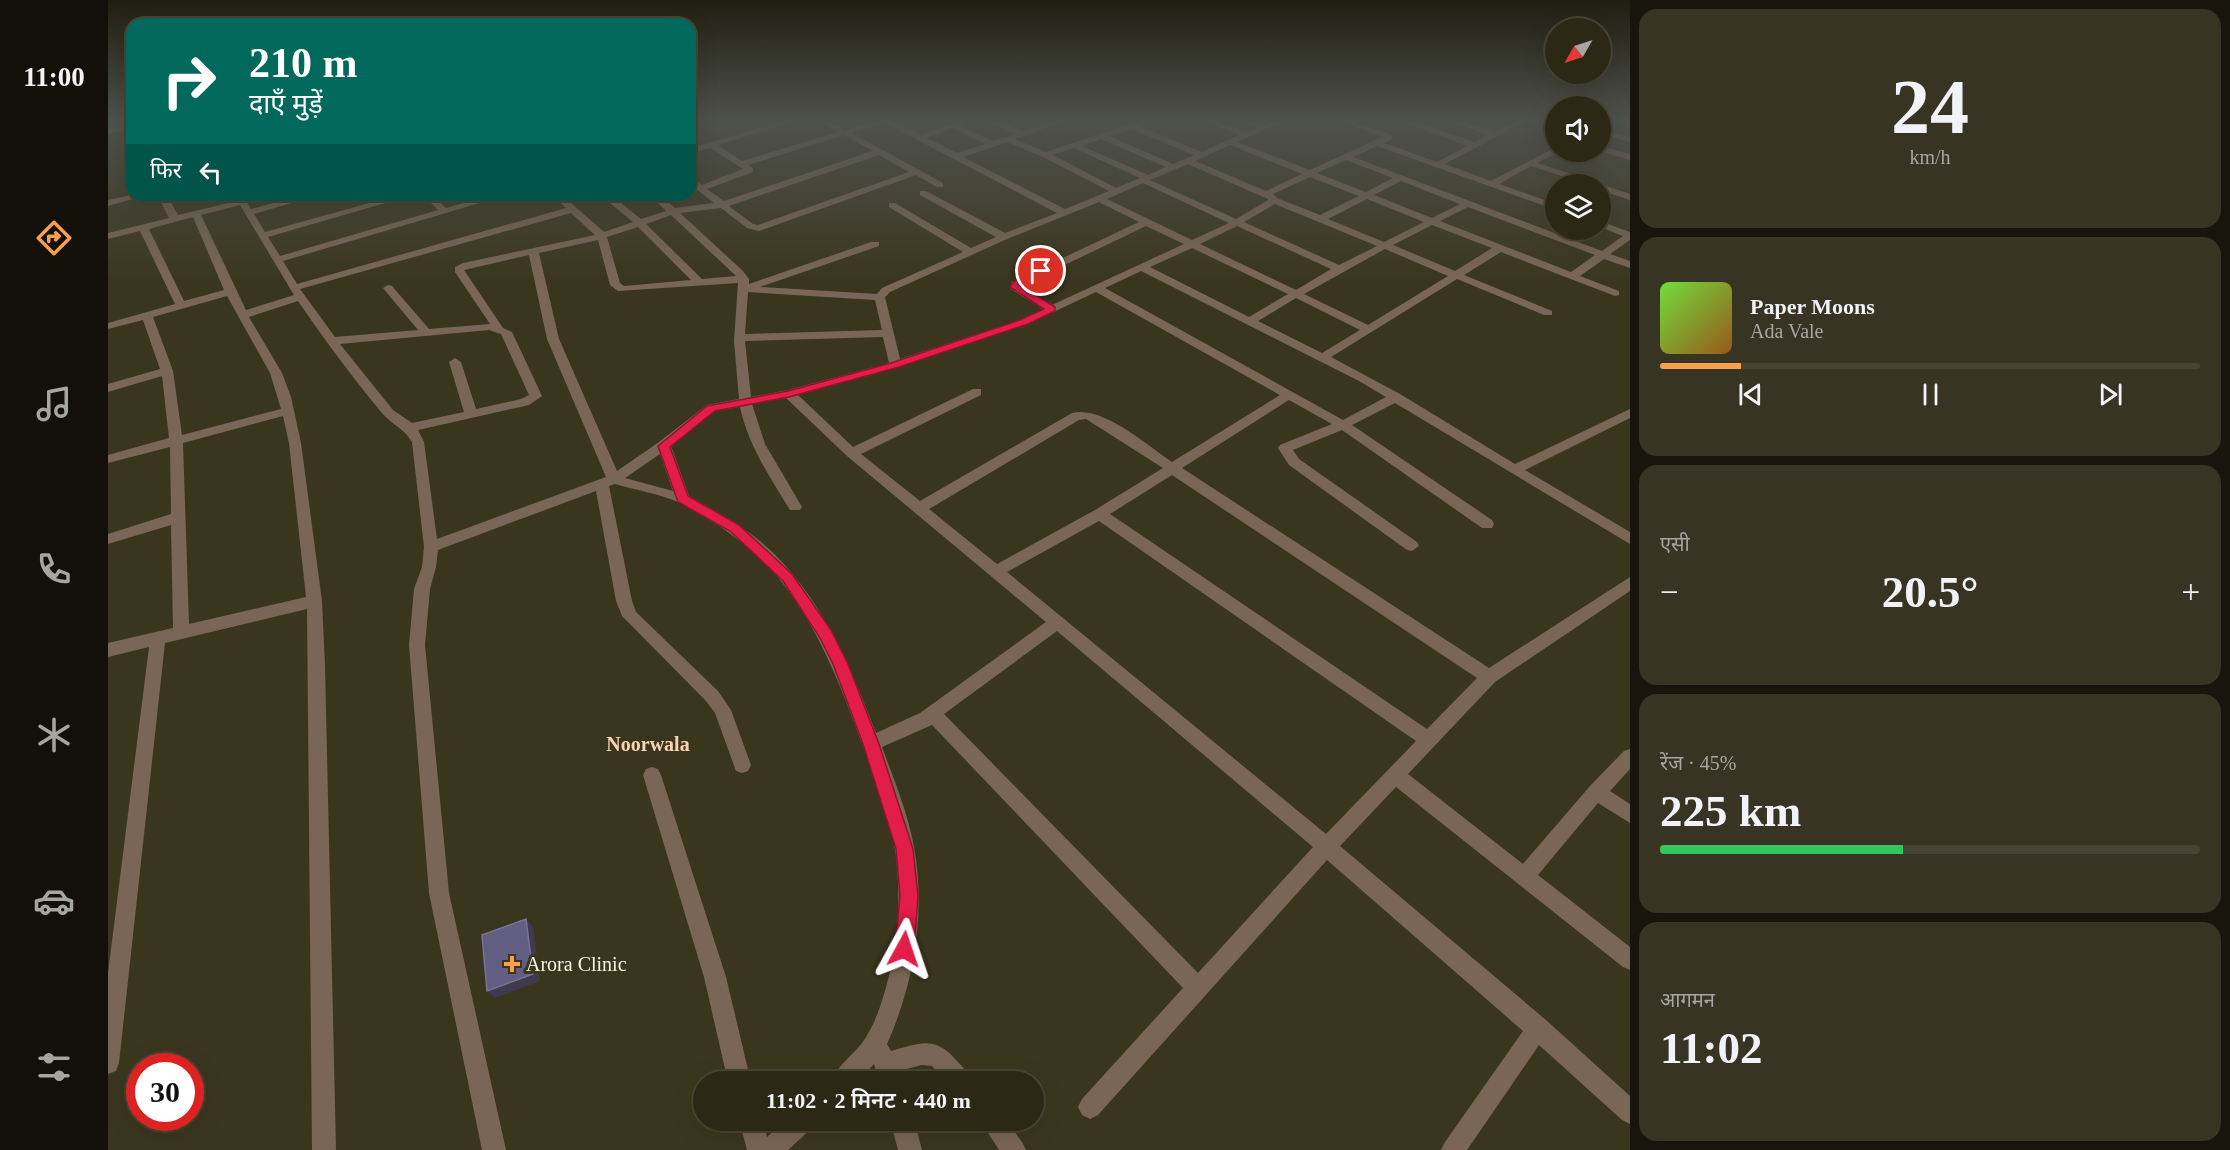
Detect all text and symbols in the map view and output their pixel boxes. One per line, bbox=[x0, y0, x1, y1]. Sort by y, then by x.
north arrow bbox=[1545, 18, 1611, 84]
map controls bbox=[1545, 18, 1611, 240]
text: 210 m bbox=[249, 40, 358, 86]
icon: right bbox=[150, 42, 228, 120]
text: 11:00 bbox=[23, 62, 85, 92]
text: 24 bbox=[1891, 63, 1969, 150]
text: दाएँ मुड़ें bbox=[249, 89, 323, 119]
button: sound bbox=[1545, 96, 1611, 162]
text: km/h bbox=[1909, 146, 1951, 168]
icon: left bbox=[194, 156, 227, 189]
text: फिर bbox=[150, 158, 182, 183]
button: layers bbox=[1545, 174, 1611, 240]
icon: directions bbox=[33, 217, 75, 259]
pin bbox=[1015, 245, 1066, 296]
icon: arrive bbox=[1024, 254, 1057, 287]
text: Paper Moons bbox=[1750, 294, 1875, 319]
text: Ada Vale bbox=[1750, 320, 1824, 342]
icon: previous bbox=[1734, 378, 1767, 411]
icon: pause bbox=[1914, 378, 1947, 411]
icon: next bbox=[2094, 378, 2127, 411]
icon: music bbox=[33, 383, 75, 425]
text: एसी bbox=[1660, 533, 1690, 555]
icon: phone bbox=[33, 548, 75, 590]
text: 20.5° bbox=[1882, 567, 1978, 617]
text: − bbox=[1660, 574, 1679, 610]
text: + bbox=[2181, 574, 2200, 610]
icon: climate bbox=[33, 714, 75, 756]
district label: Noorwala bbox=[606, 733, 690, 755]
text: रेंज · 45% bbox=[1660, 752, 1736, 774]
text: 225 km bbox=[1660, 786, 1801, 836]
icon: car bbox=[33, 880, 75, 922]
position arrow bbox=[872, 917, 936, 981]
place label: Arora Clinic bbox=[526, 953, 627, 975]
marker: Arora Clinic bbox=[503, 955, 521, 973]
text: आगमन bbox=[1660, 989, 1715, 1011]
text: 11:02 bbox=[1660, 1023, 1763, 1073]
icon: filters bbox=[33, 1046, 75, 1088]
speed limit sign: 30 bbox=[126, 1053, 204, 1131]
text: 11:02 · 2 मिनट · 440 m bbox=[766, 1088, 971, 1113]

